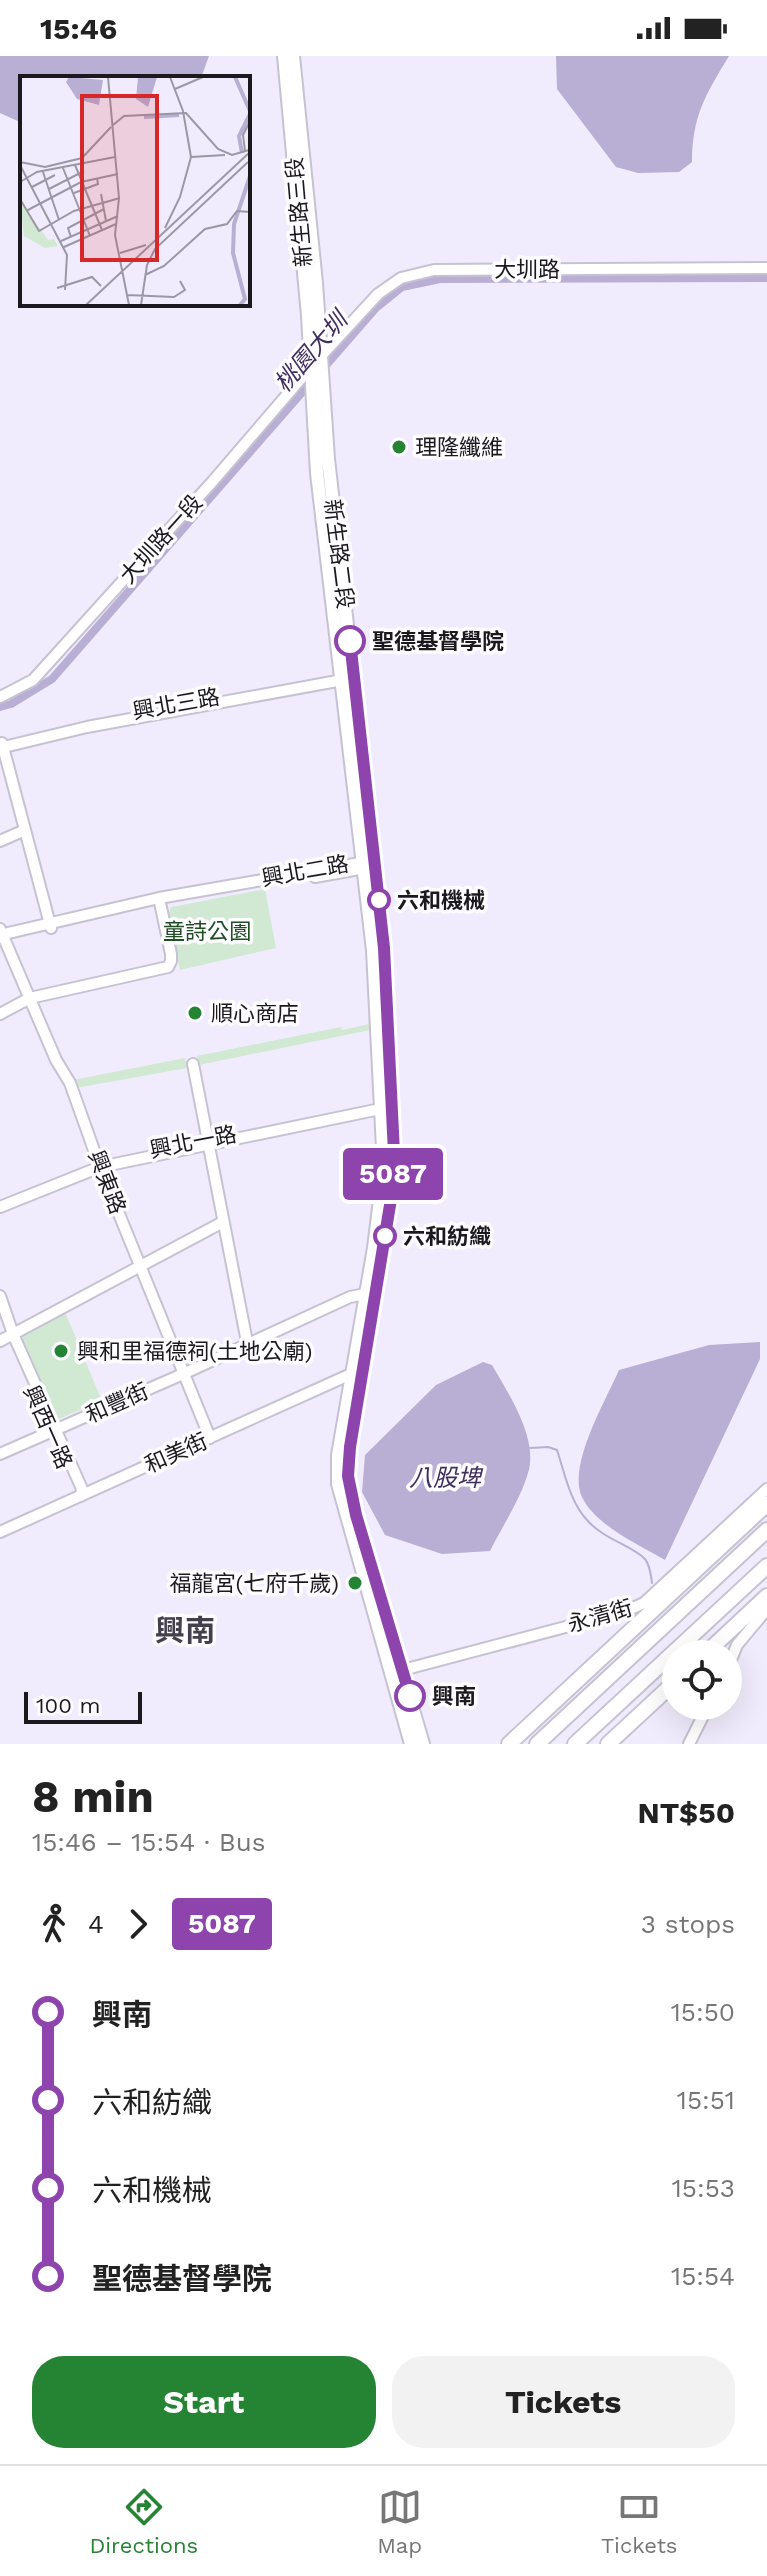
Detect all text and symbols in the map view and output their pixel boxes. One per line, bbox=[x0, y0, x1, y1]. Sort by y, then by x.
text: 15:46 bbox=[40, 11, 117, 46]
inset map bbox=[20, 76, 250, 306]
street label: 新生路三段 bbox=[282, 156, 316, 268]
street label: 大圳路 bbox=[494, 257, 560, 282]
water label: 桃園大圳 bbox=[269, 304, 355, 397]
place label: 理隆纖維 bbox=[415, 435, 503, 460]
marker: 理隆纖維 bbox=[390, 438, 408, 456]
street label: 大圳路一段 bbox=[115, 490, 207, 588]
street label: 新生路二段 bbox=[320, 498, 358, 610]
marker: 聖德基督學院 bbox=[335, 626, 365, 656]
place label: 聖德基督學院 bbox=[372, 629, 504, 654]
street label: 興北三路 bbox=[130, 684, 222, 724]
street label: 興北二路 bbox=[259, 851, 351, 891]
place label: 六和機械 bbox=[397, 888, 485, 913]
marker: 六和機械 bbox=[368, 889, 390, 911]
park label: 童詩公園 bbox=[163, 919, 251, 944]
place label: 順心商店 bbox=[211, 1001, 299, 1026]
marker: 順心商店 bbox=[186, 1004, 204, 1022]
street label: 興北一路 bbox=[147, 1121, 239, 1163]
street label: 興東路 bbox=[84, 1147, 130, 1217]
line badge: 5087 bbox=[337, 1148, 449, 1200]
text: 5087 bbox=[359, 1157, 427, 1190]
place label: 六和紡織 bbox=[403, 1224, 491, 1249]
marker: 六和紡織 bbox=[374, 1225, 396, 1247]
place label: 興和里福德祠(土地公廟) bbox=[77, 1339, 312, 1364]
marker: 興和里福德祠(土地公廟) bbox=[52, 1342, 70, 1360]
street label: 和豐街 bbox=[82, 1378, 152, 1428]
street label: 興西一路 bbox=[19, 1382, 77, 1472]
street label: 和美街 bbox=[141, 1428, 211, 1478]
water label: 八股埤 bbox=[409, 1464, 484, 1492]
place label: 福龍宮(七府千歲) bbox=[170, 1571, 339, 1596]
marker: 福龍宮(七府千歲) bbox=[346, 1574, 364, 1592]
street label: 永清街 bbox=[565, 1595, 635, 1637]
district label: 興南 bbox=[155, 1613, 215, 1648]
map controls bbox=[662, 1640, 742, 1720]
button: locate bbox=[662, 1640, 742, 1720]
marker: 興南 bbox=[395, 1681, 425, 1711]
place label: 興南 bbox=[432, 1684, 476, 1709]
scale bar bbox=[24, 1688, 142, 1724]
text: 100 m bbox=[36, 1693, 100, 1718]
text: 8 min bbox=[32, 1771, 154, 1823]
text: NT$50 bbox=[638, 1795, 735, 1830]
text: 15:46 – 15:54 · Bus bbox=[32, 1827, 265, 1857]
icon: walk bbox=[32, 1902, 76, 1946]
icon: forward bbox=[116, 1902, 160, 1946]
text: 5087 bbox=[188, 1907, 256, 1940]
text: 4 bbox=[88, 1909, 104, 1939]
text: 3 stops bbox=[641, 1909, 735, 1939]
text: 興南 bbox=[92, 1997, 152, 2032]
text: 15:50 bbox=[671, 1997, 735, 2027]
text: 六和紡織 bbox=[92, 2085, 212, 2120]
text: 15:51 bbox=[677, 2085, 735, 2115]
text: 六和機械 bbox=[92, 2173, 212, 2208]
text: 15:53 bbox=[672, 2173, 735, 2203]
text: 聖德基督學院 bbox=[92, 2261, 272, 2296]
text: 15:54 bbox=[671, 2261, 735, 2291]
button: Start bbox=[32, 2356, 376, 2448]
button: Tickets bbox=[392, 2356, 735, 2448]
tab: Directions bbox=[89, 2485, 198, 2558]
tab: Map bbox=[377, 2485, 422, 2558]
tab: Tickets bbox=[601, 2485, 677, 2558]

